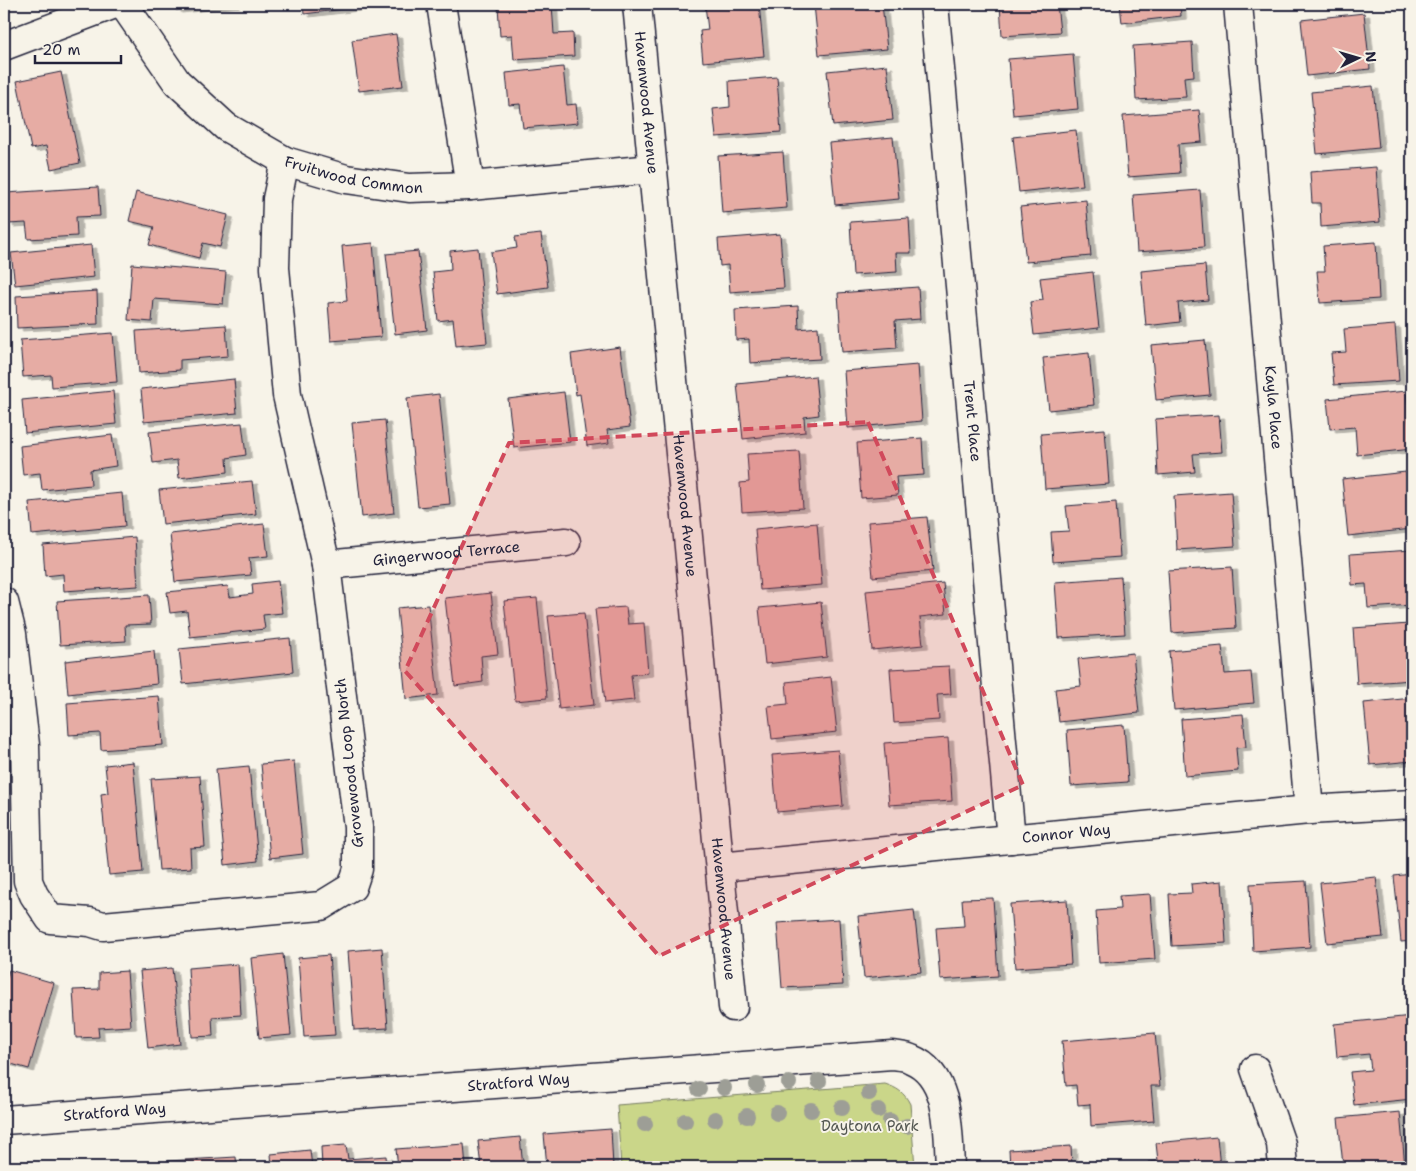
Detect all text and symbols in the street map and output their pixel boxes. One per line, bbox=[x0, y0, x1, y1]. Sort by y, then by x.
street label: Havenwood Avenue bbox=[630, 30, 663, 175]
scale bar bbox=[35, 32, 121, 64]
north arrow bbox=[1334, 32, 1384, 82]
text: 20 m bbox=[42, 40, 81, 60]
text: N bbox=[1362, 51, 1380, 63]
street label: Fruitwood Common bbox=[282, 151, 423, 198]
street label: Kayla Place bbox=[1260, 365, 1287, 450]
street label: Trent Place bbox=[959, 380, 986, 463]
street label: Havenwood Avenue bbox=[668, 433, 702, 578]
street label: Gingerwood Terrace bbox=[372, 536, 521, 570]
street label: Grovewood Loop North bbox=[330, 677, 368, 849]
street label: Connor Way bbox=[1021, 819, 1112, 848]
street label: Havenwood Avenue bbox=[707, 837, 740, 981]
street label: Stratford Way bbox=[467, 1069, 571, 1096]
street label: Stratford Way bbox=[63, 1098, 167, 1126]
park label: Daytona Park bbox=[821, 1116, 919, 1136]

